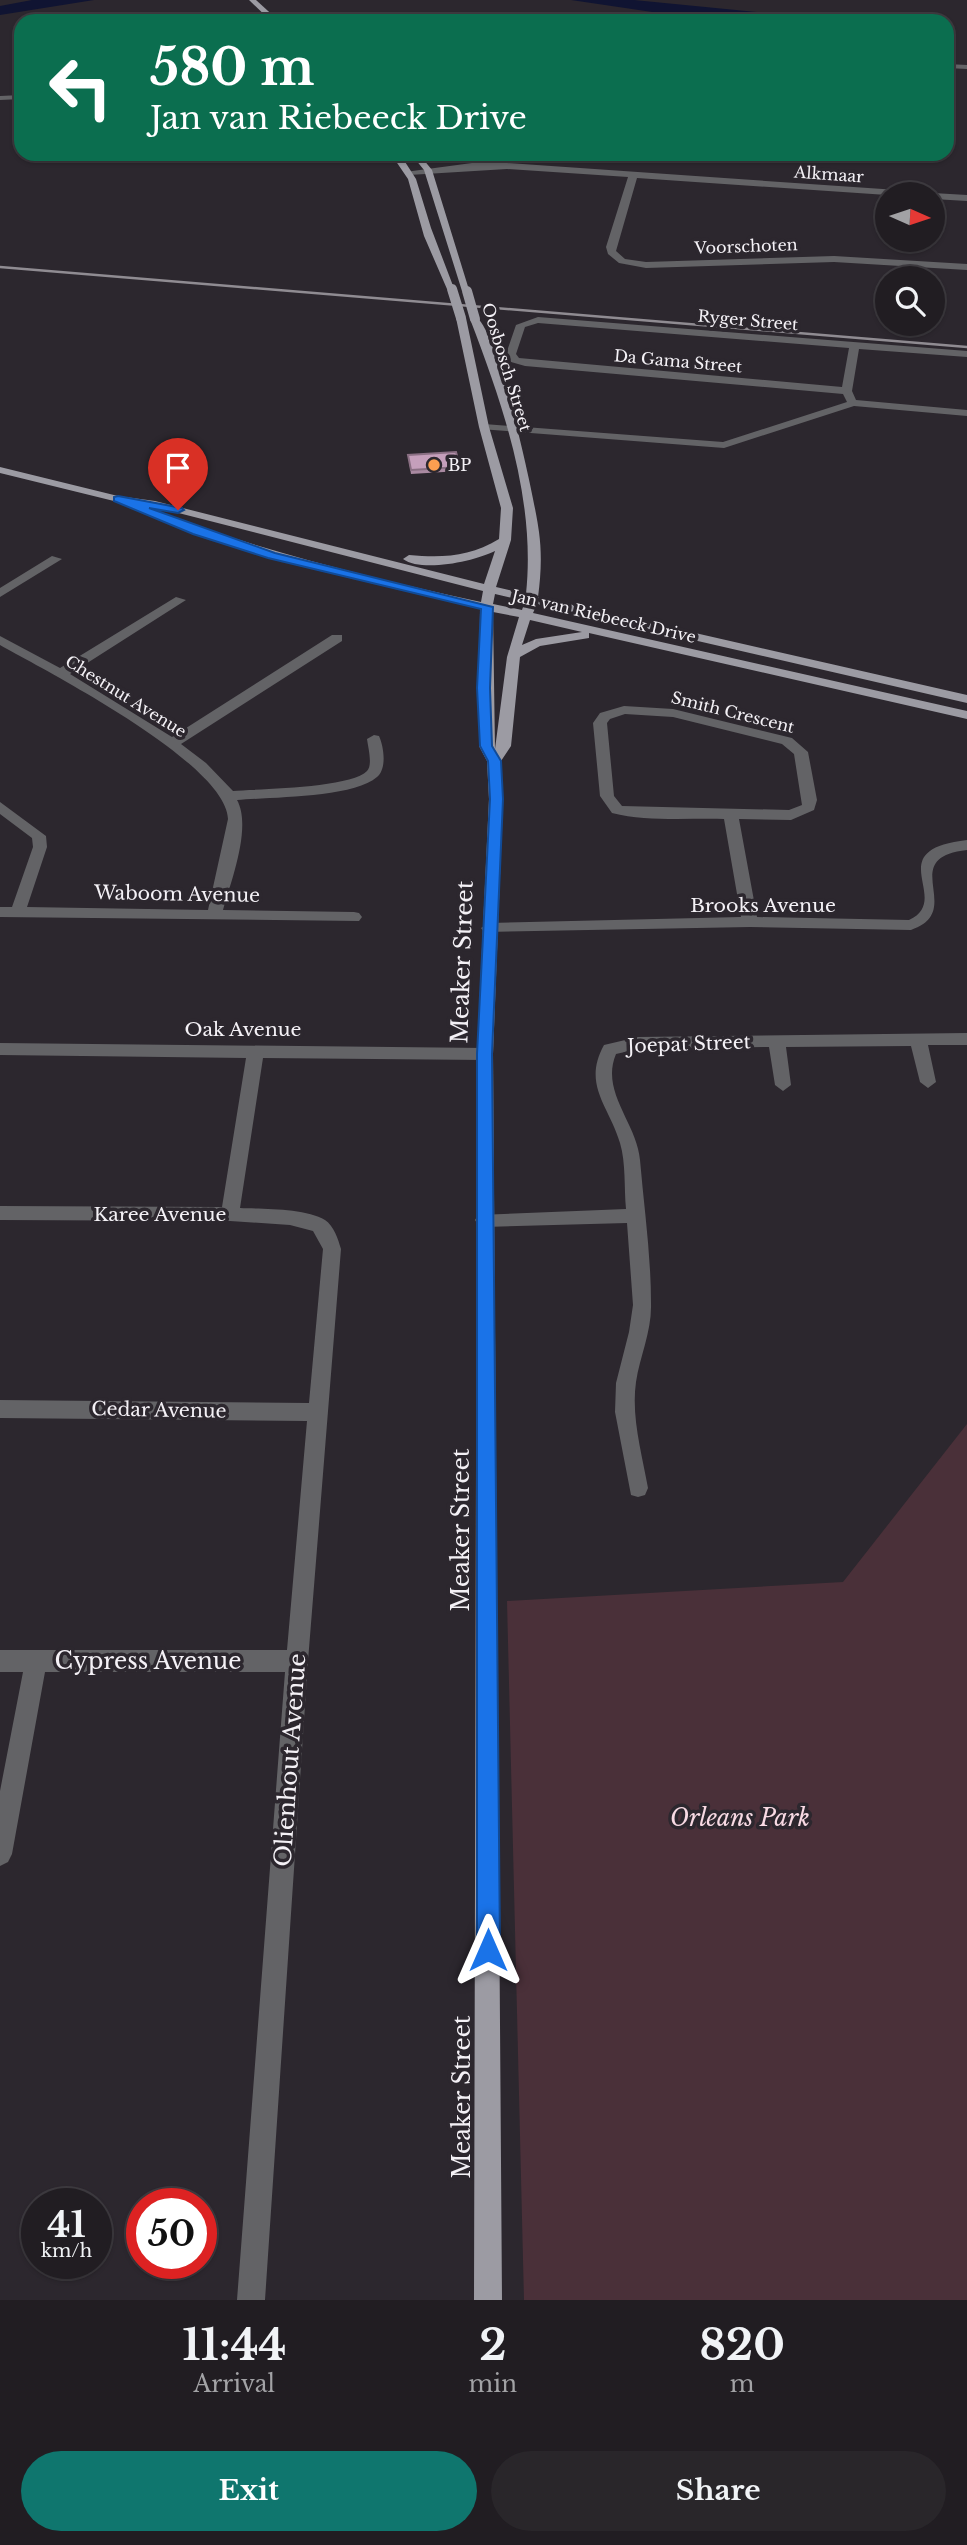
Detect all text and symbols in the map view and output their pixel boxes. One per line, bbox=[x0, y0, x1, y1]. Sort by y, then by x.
text: 580 m bbox=[150, 37, 315, 98]
icon: left bbox=[35, 42, 126, 133]
text: Jan van Riebeeck Drive bbox=[150, 98, 527, 138]
street label: Alkmaar bbox=[792, 162, 865, 186]
north arrow bbox=[875, 182, 945, 252]
map controls bbox=[875, 182, 945, 336]
street label: Voorschoten bbox=[693, 234, 798, 258]
button: search bbox=[875, 266, 945, 336]
street label: Oosbosch Street bbox=[478, 300, 536, 434]
street label: Ryger Street bbox=[697, 306, 799, 334]
street label: Da Gama Street bbox=[613, 345, 743, 377]
pin bbox=[148, 438, 208, 510]
icon: arrive bbox=[159, 449, 197, 487]
place label: BP bbox=[448, 455, 471, 475]
marker: BP bbox=[426, 457, 442, 473]
street label: Jan van Riebeeck Drive bbox=[508, 585, 698, 647]
street label: Chestnut Avenue bbox=[62, 651, 190, 741]
street label: Smith Crescent bbox=[669, 687, 797, 737]
street label: Meaker Street bbox=[445, 880, 479, 1044]
street label: Waboom Avenue bbox=[93, 881, 260, 907]
street label: Brooks Avenue bbox=[690, 894, 836, 917]
street label: Oak Avenue bbox=[185, 1018, 301, 1041]
street label: Joepat Street bbox=[624, 1030, 752, 1058]
street label: Karee Avenue bbox=[93, 1203, 227, 1226]
street label: Cedar Avenue bbox=[91, 1397, 227, 1423]
street label: Meaker Street bbox=[447, 1448, 475, 1612]
street label: Cypress Avenue bbox=[55, 1647, 241, 1675]
street label: Olienhout Avenue bbox=[269, 1652, 311, 1868]
park label: Orleans Park bbox=[670, 1804, 810, 1832]
position arrow bbox=[451, 1913, 525, 1987]
street label: Meaker Street bbox=[448, 2015, 476, 2179]
speed limit sign: 50 bbox=[126, 2188, 217, 2279]
text: 41 bbox=[47, 2203, 86, 2246]
text: km/h bbox=[41, 2240, 92, 2262]
text: 11:44 bbox=[182, 2319, 286, 2371]
text: 2 bbox=[479, 2319, 506, 2371]
text: 820 bbox=[699, 2319, 785, 2371]
text: Arrival bbox=[194, 2370, 275, 2398]
text: min bbox=[469, 2370, 517, 2398]
text: m bbox=[730, 2370, 754, 2398]
button: Exit bbox=[21, 2451, 477, 2531]
button: Share bbox=[491, 2451, 946, 2531]

